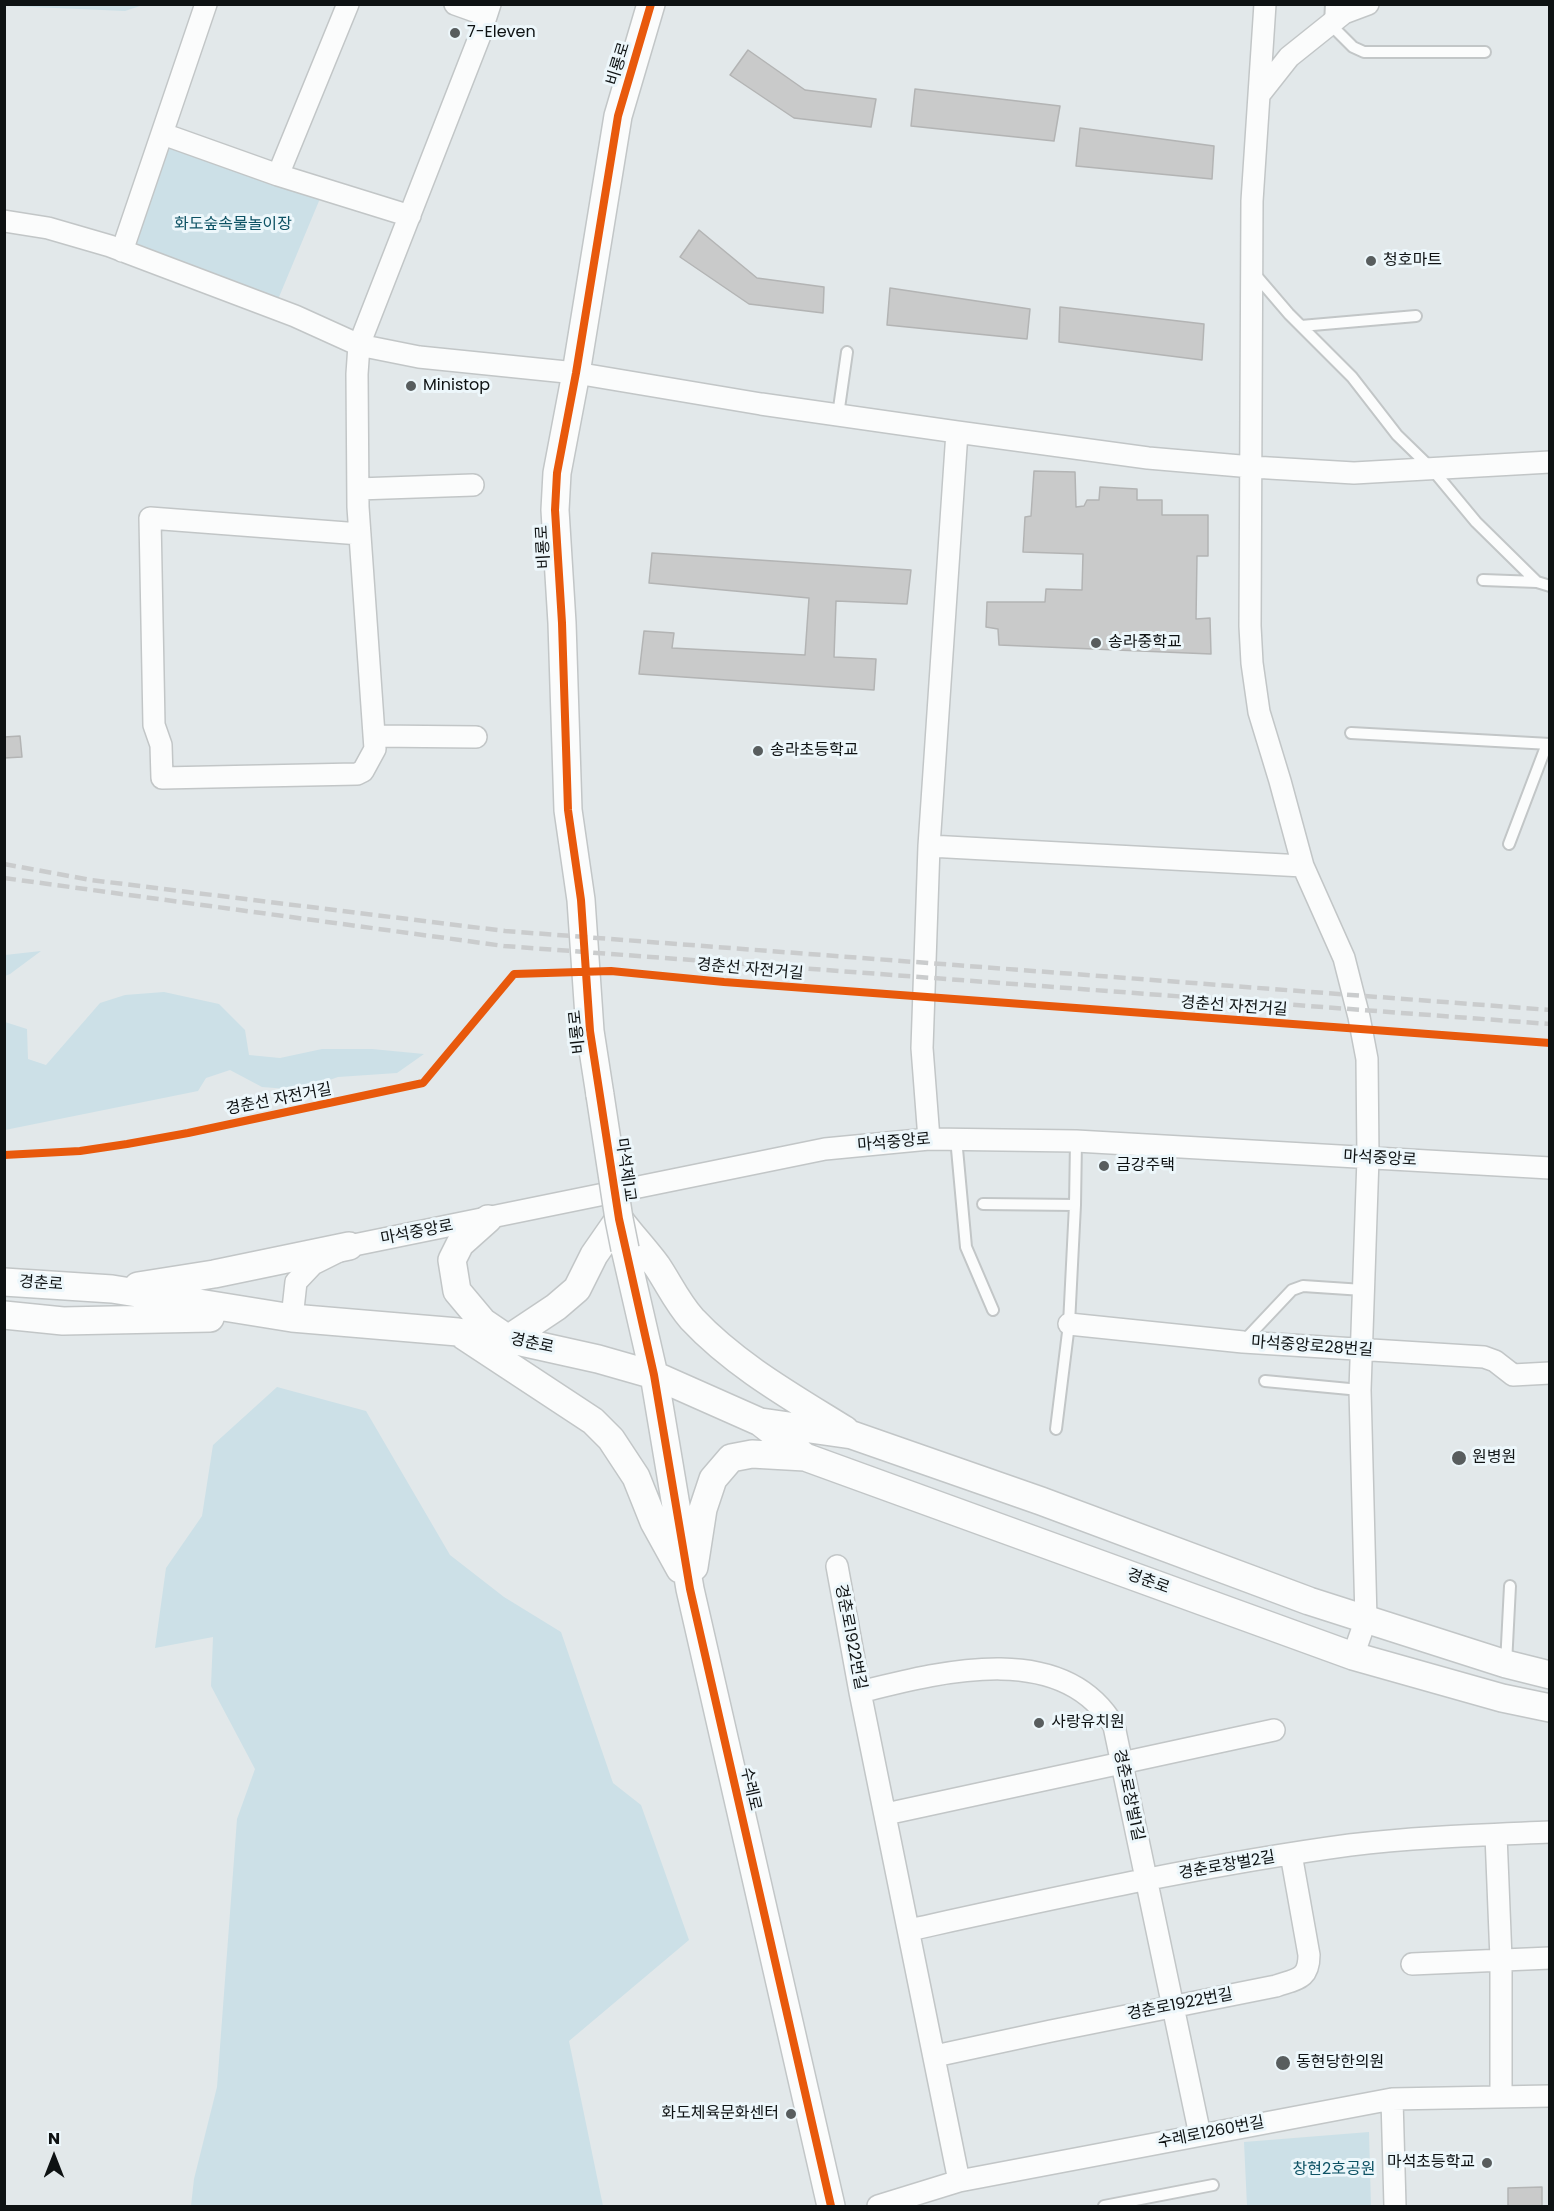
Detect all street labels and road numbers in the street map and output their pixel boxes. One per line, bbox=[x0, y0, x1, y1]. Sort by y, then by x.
street label: 비룡로 bbox=[603, 40, 635, 88]
street label: 비룡로 bbox=[533, 524, 555, 570]
street label: 경춘선 자전거길 bbox=[696, 956, 804, 984]
street label: 경춘선 자전거길 bbox=[1180, 994, 1288, 1020]
street label: 비룡로 bbox=[566, 1009, 590, 1055]
street label: 경춘선 자전거길 bbox=[224, 1080, 334, 1120]
street label: 마석중앙로 bbox=[857, 1130, 931, 1156]
street label: 마석제1교 bbox=[611, 1137, 639, 1203]
street label: 마석중앙로 bbox=[1343, 1147, 1417, 1171]
street label: 마석중앙로 bbox=[379, 1217, 455, 1249]
street label: 경춘로 bbox=[18, 1273, 64, 1295]
street label: 경춘로 bbox=[508, 1330, 556, 1358]
street label: 마석중앙로28번길 bbox=[1250, 1333, 1374, 1361]
street label: 경춘로 bbox=[1124, 1565, 1172, 1599]
street label: 경춘로1922번길 bbox=[830, 1583, 870, 1691]
street label: 경춘로창벌1길 bbox=[1109, 1747, 1147, 1843]
street label: 수레로 bbox=[736, 1765, 764, 1813]
street label: 경춘로창벌2길 bbox=[1177, 1848, 1277, 1884]
street label: 경춘로1922번길 bbox=[1126, 1985, 1234, 2025]
street label: 수레로1260번길 bbox=[1156, 2113, 1266, 2153]

